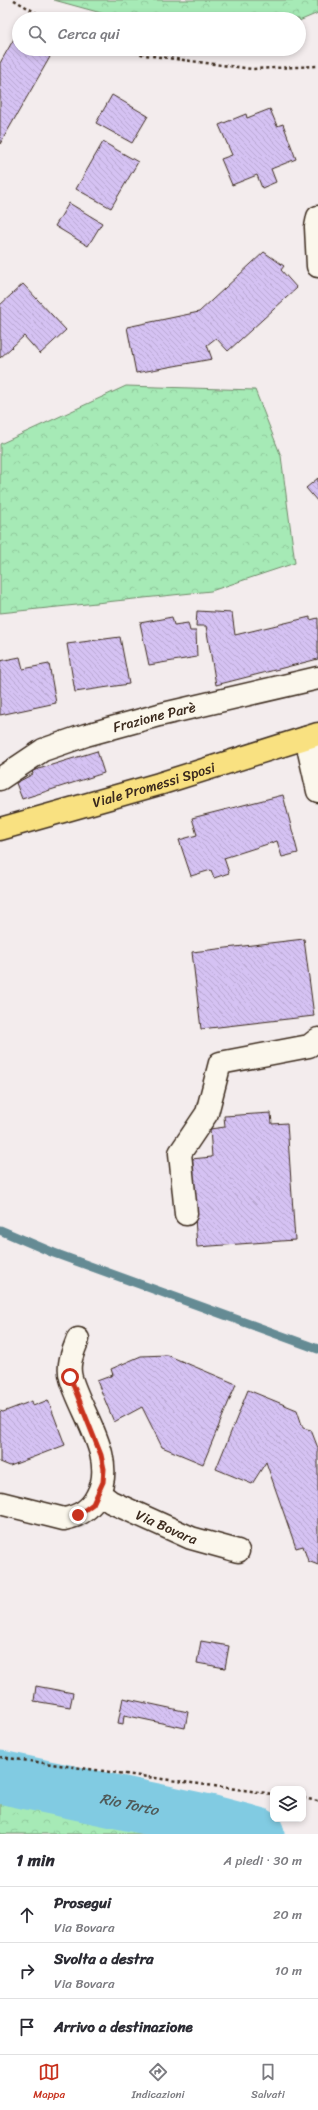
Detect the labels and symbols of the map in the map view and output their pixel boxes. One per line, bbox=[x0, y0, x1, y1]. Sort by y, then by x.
street label: Frazione Parè bbox=[110, 695, 198, 740]
street label: Viale Promessi Sposi bbox=[90, 755, 219, 815]
route start bbox=[61, 1368, 79, 1386]
street label: Via Bovara bbox=[132, 1503, 201, 1552]
route end bbox=[69, 1506, 87, 1524]
water label: Rio Torto bbox=[98, 1785, 162, 1823]

